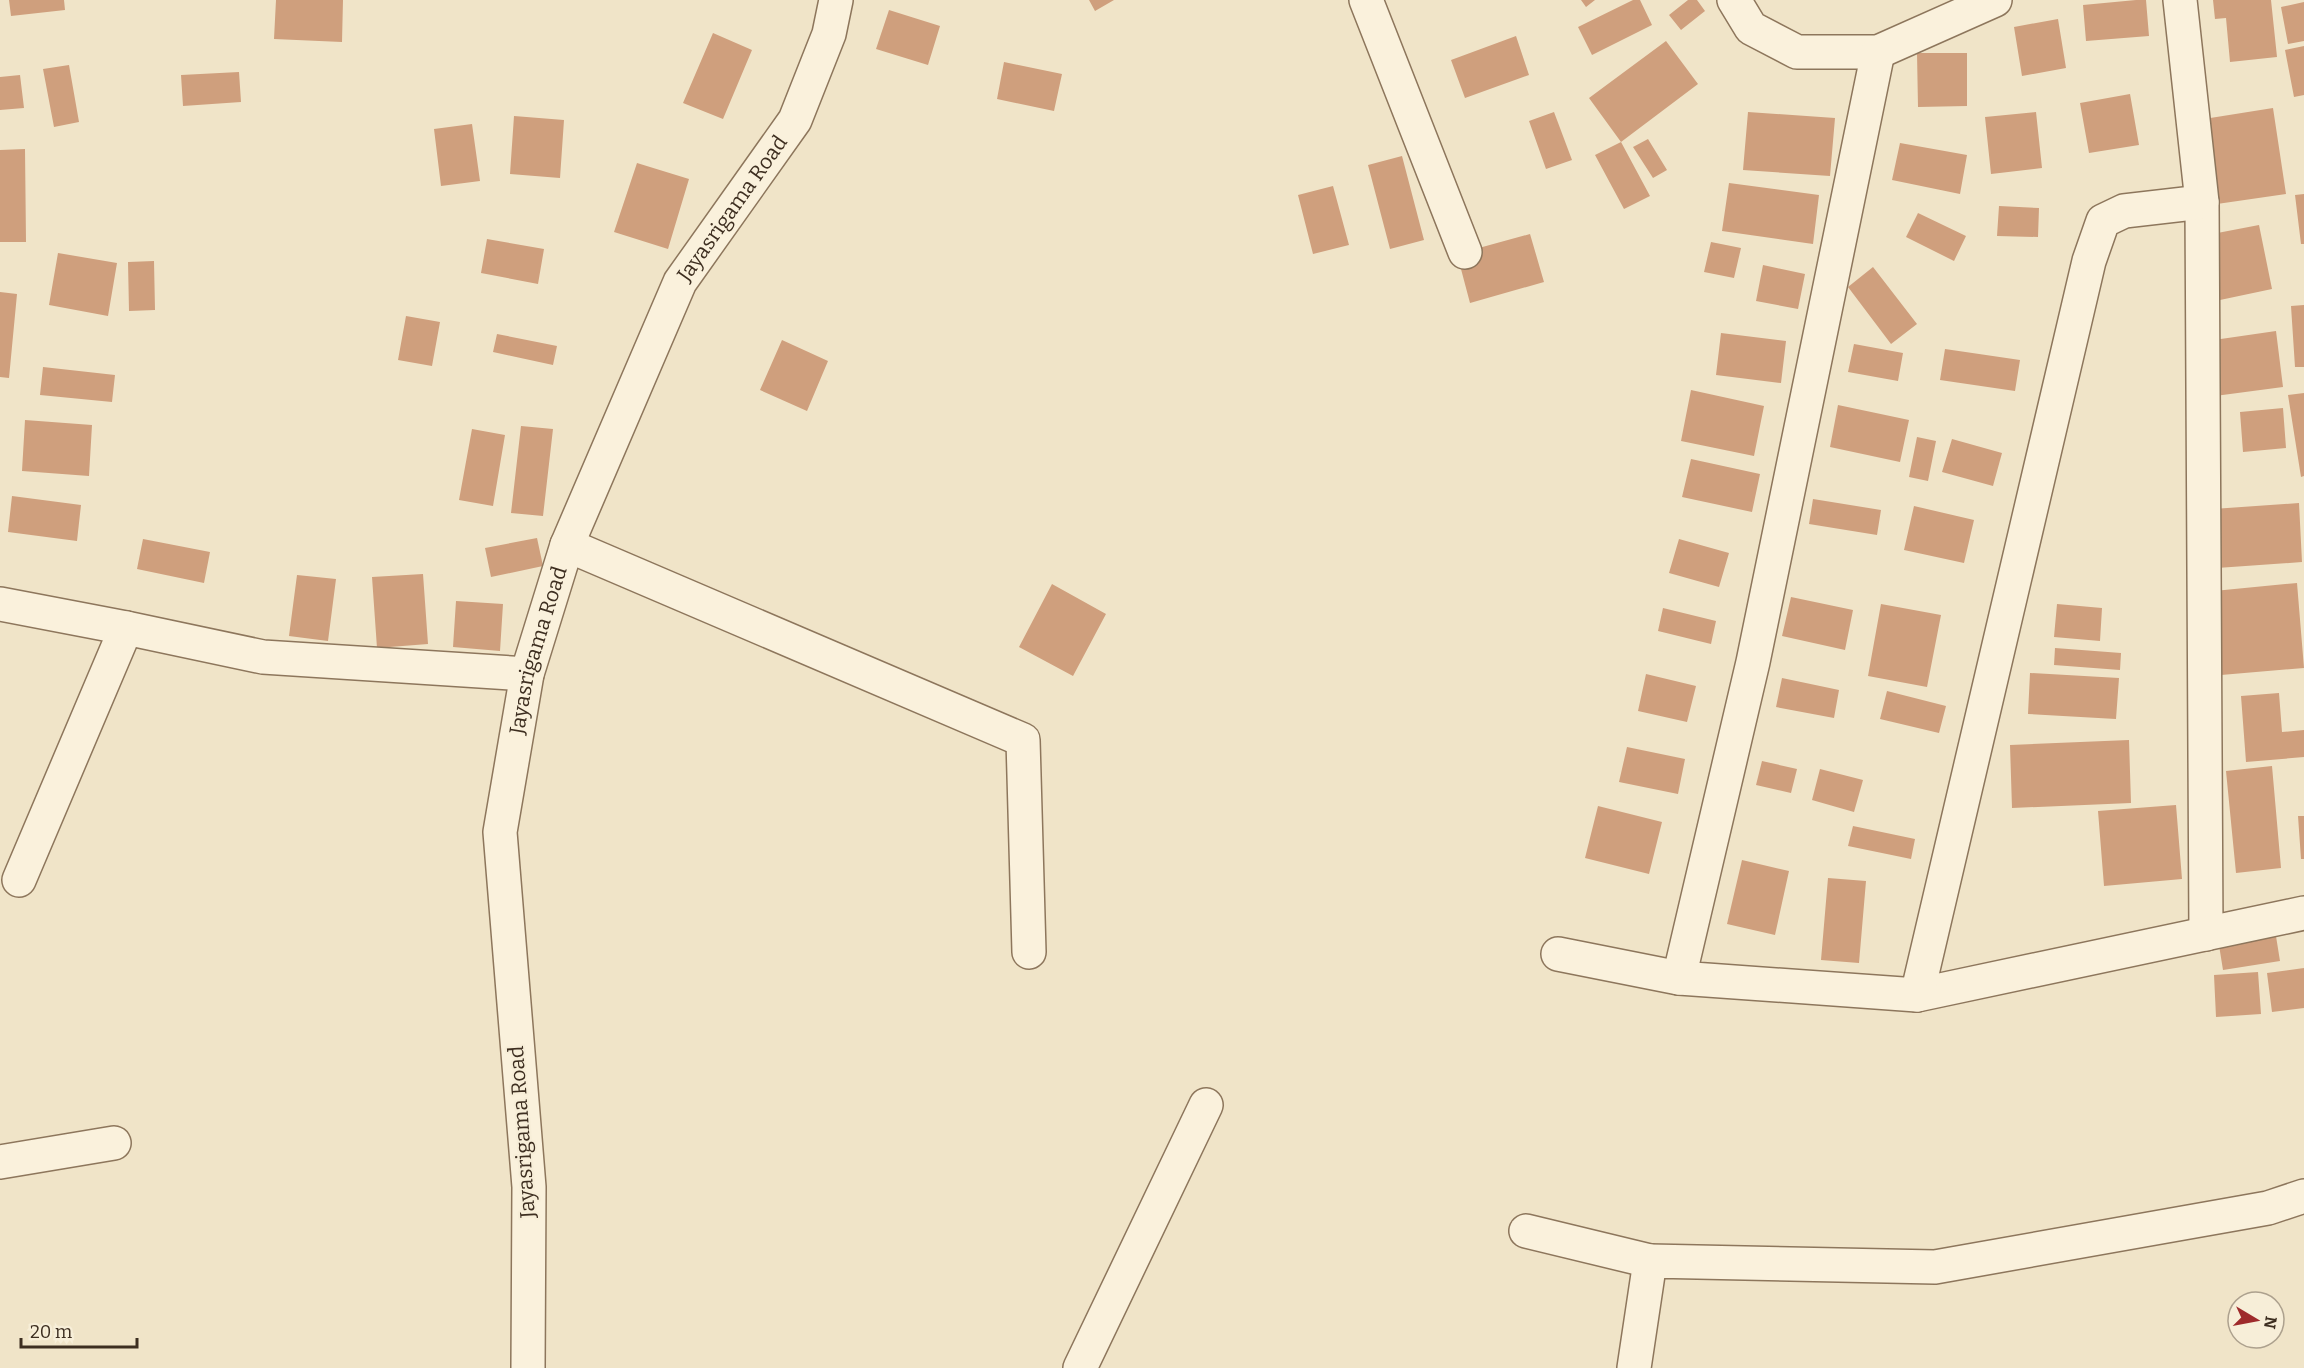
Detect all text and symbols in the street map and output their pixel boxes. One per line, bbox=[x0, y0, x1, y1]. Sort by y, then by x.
street label: Jayasrigama Road bbox=[671, 130, 793, 287]
street label: Jayasrigama Road bbox=[504, 563, 573, 737]
street label: Jayasrigama Road bbox=[503, 1045, 541, 1220]
north arrow bbox=[2226, 1290, 2286, 1350]
scale bar bbox=[21, 1311, 136, 1349]
text: N bbox=[2260, 1315, 2281, 1330]
text: 20 m bbox=[30, 1321, 72, 1343]

